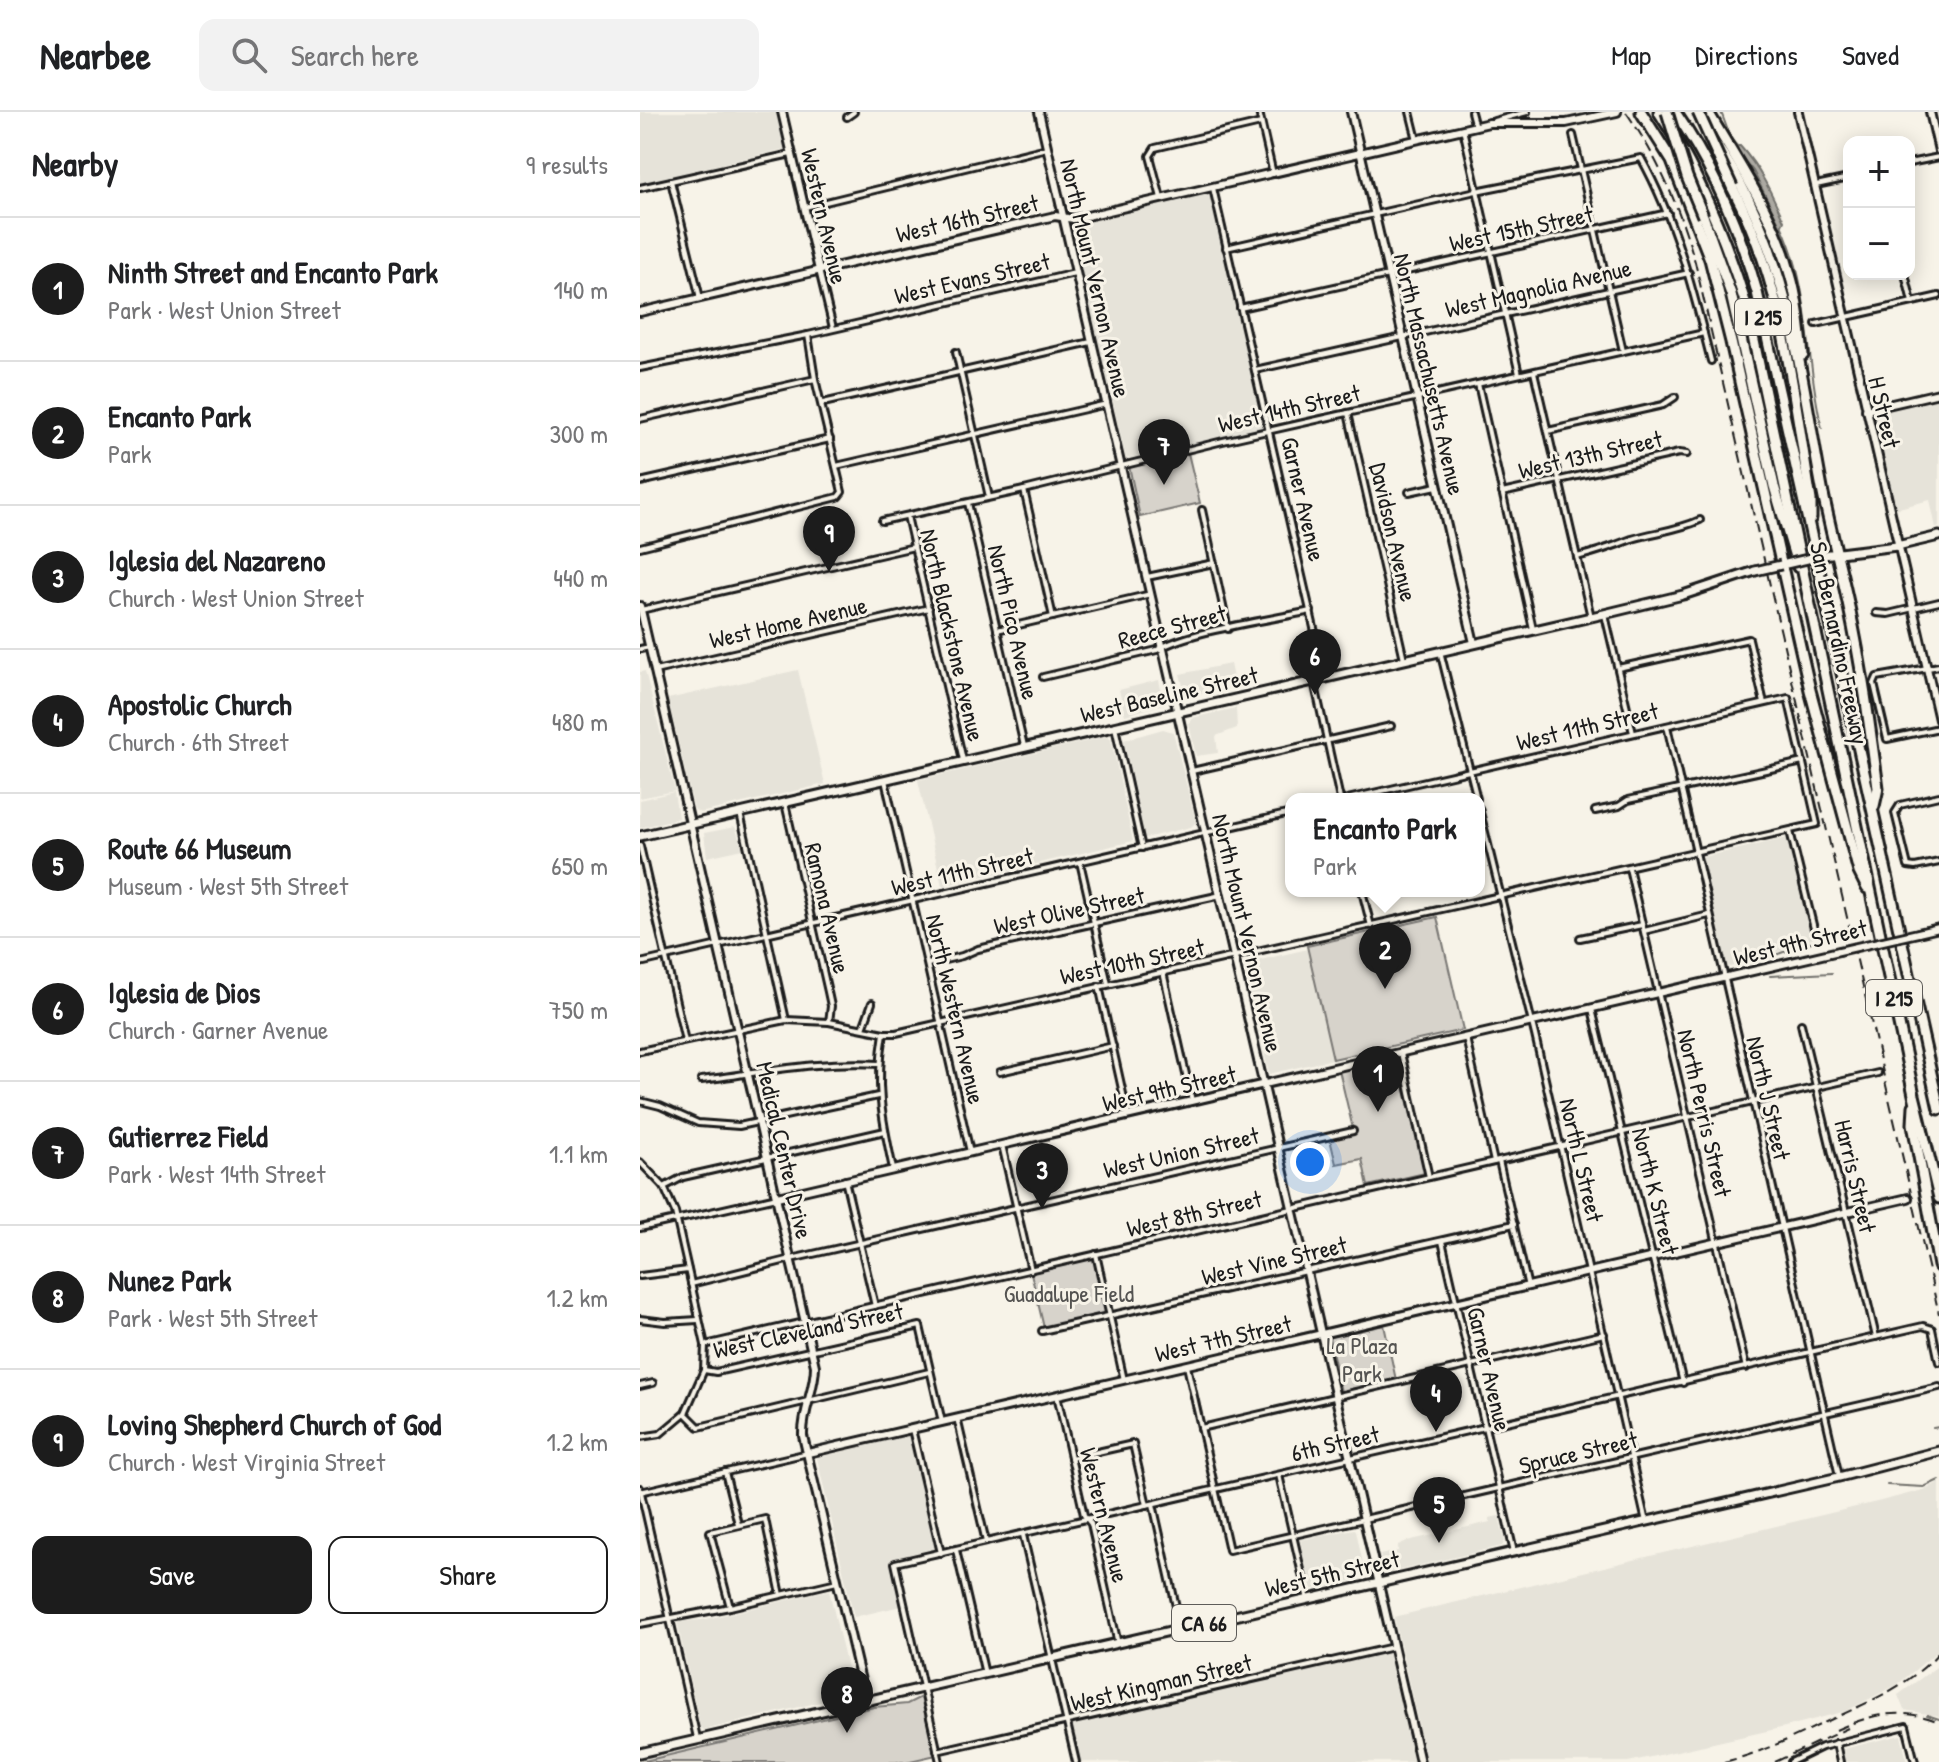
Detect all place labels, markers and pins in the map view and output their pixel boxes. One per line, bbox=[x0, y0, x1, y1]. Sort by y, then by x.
pin: 7 bbox=[1138, 419, 1190, 485]
pin: 9 bbox=[803, 506, 855, 572]
pin: 6 bbox=[1289, 629, 1341, 695]
pin: 2 bbox=[1359, 923, 1411, 989]
pin: 1 bbox=[1352, 1046, 1404, 1112]
pin: 3 bbox=[1016, 1143, 1068, 1209]
pin: 4 bbox=[1410, 1366, 1462, 1432]
pin: 5 bbox=[1413, 1477, 1465, 1543]
pin: 8 bbox=[821, 1667, 873, 1733]

